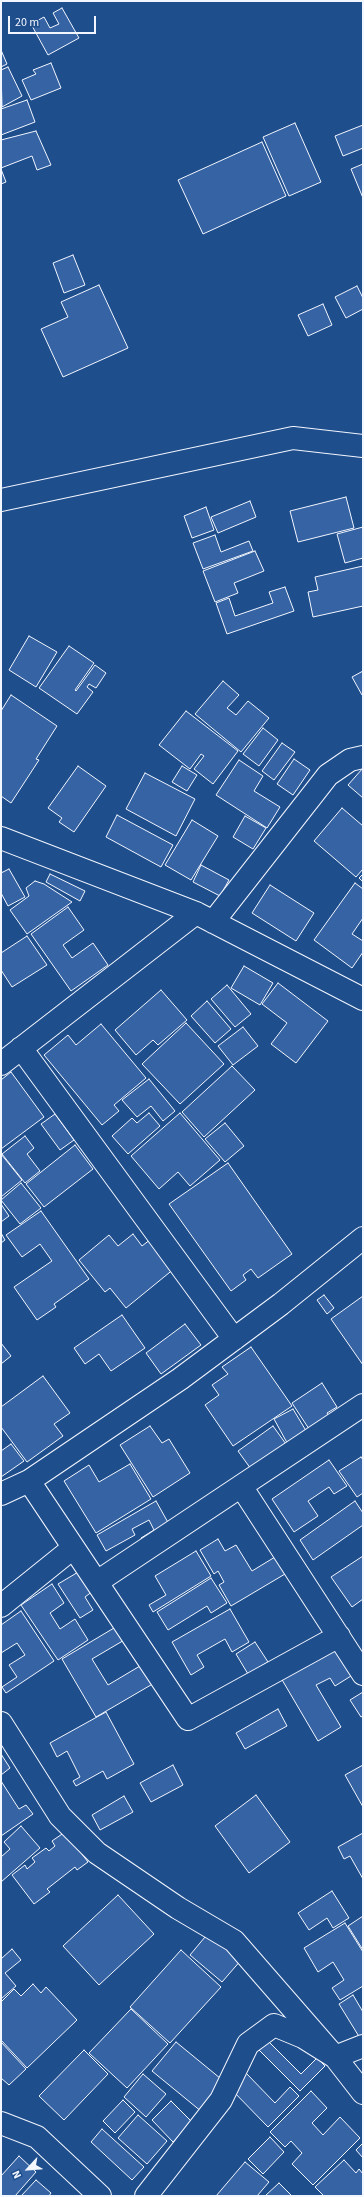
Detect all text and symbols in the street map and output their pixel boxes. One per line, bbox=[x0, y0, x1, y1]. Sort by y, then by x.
scale bar bbox=[10, 8, 98, 34]
text: 20 m bbox=[15, 14, 39, 31]
north arrow bbox=[8, 2149, 48, 2189]
text: N bbox=[8, 2168, 25, 2181]

